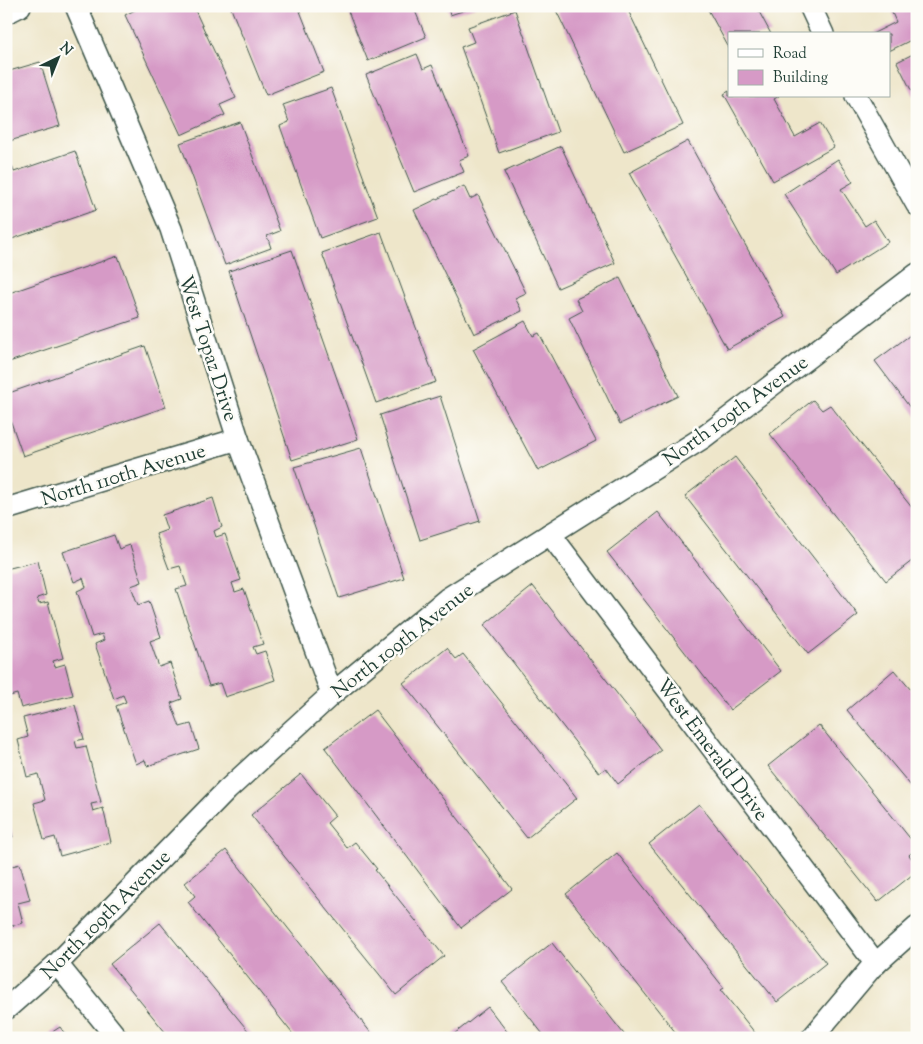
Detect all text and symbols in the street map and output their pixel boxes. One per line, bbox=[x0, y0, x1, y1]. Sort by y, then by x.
north arrow bbox=[32, 32, 82, 82]
legend bbox=[728, 32, 890, 98]
text: N bbox=[55, 39, 76, 61]
text: Road bbox=[773, 44, 807, 65]
text: Building bbox=[773, 68, 828, 89]
street label: West Topaz Drive bbox=[169, 272, 244, 425]
street label: North 109th Avenue bbox=[658, 349, 815, 475]
street label: North 110th Avenue bbox=[38, 438, 209, 515]
street label: North 109th Avenue bbox=[326, 577, 481, 707]
street label: West Emerald Drive bbox=[648, 673, 774, 828]
street label: North 109th Avenue bbox=[35, 844, 178, 987]

